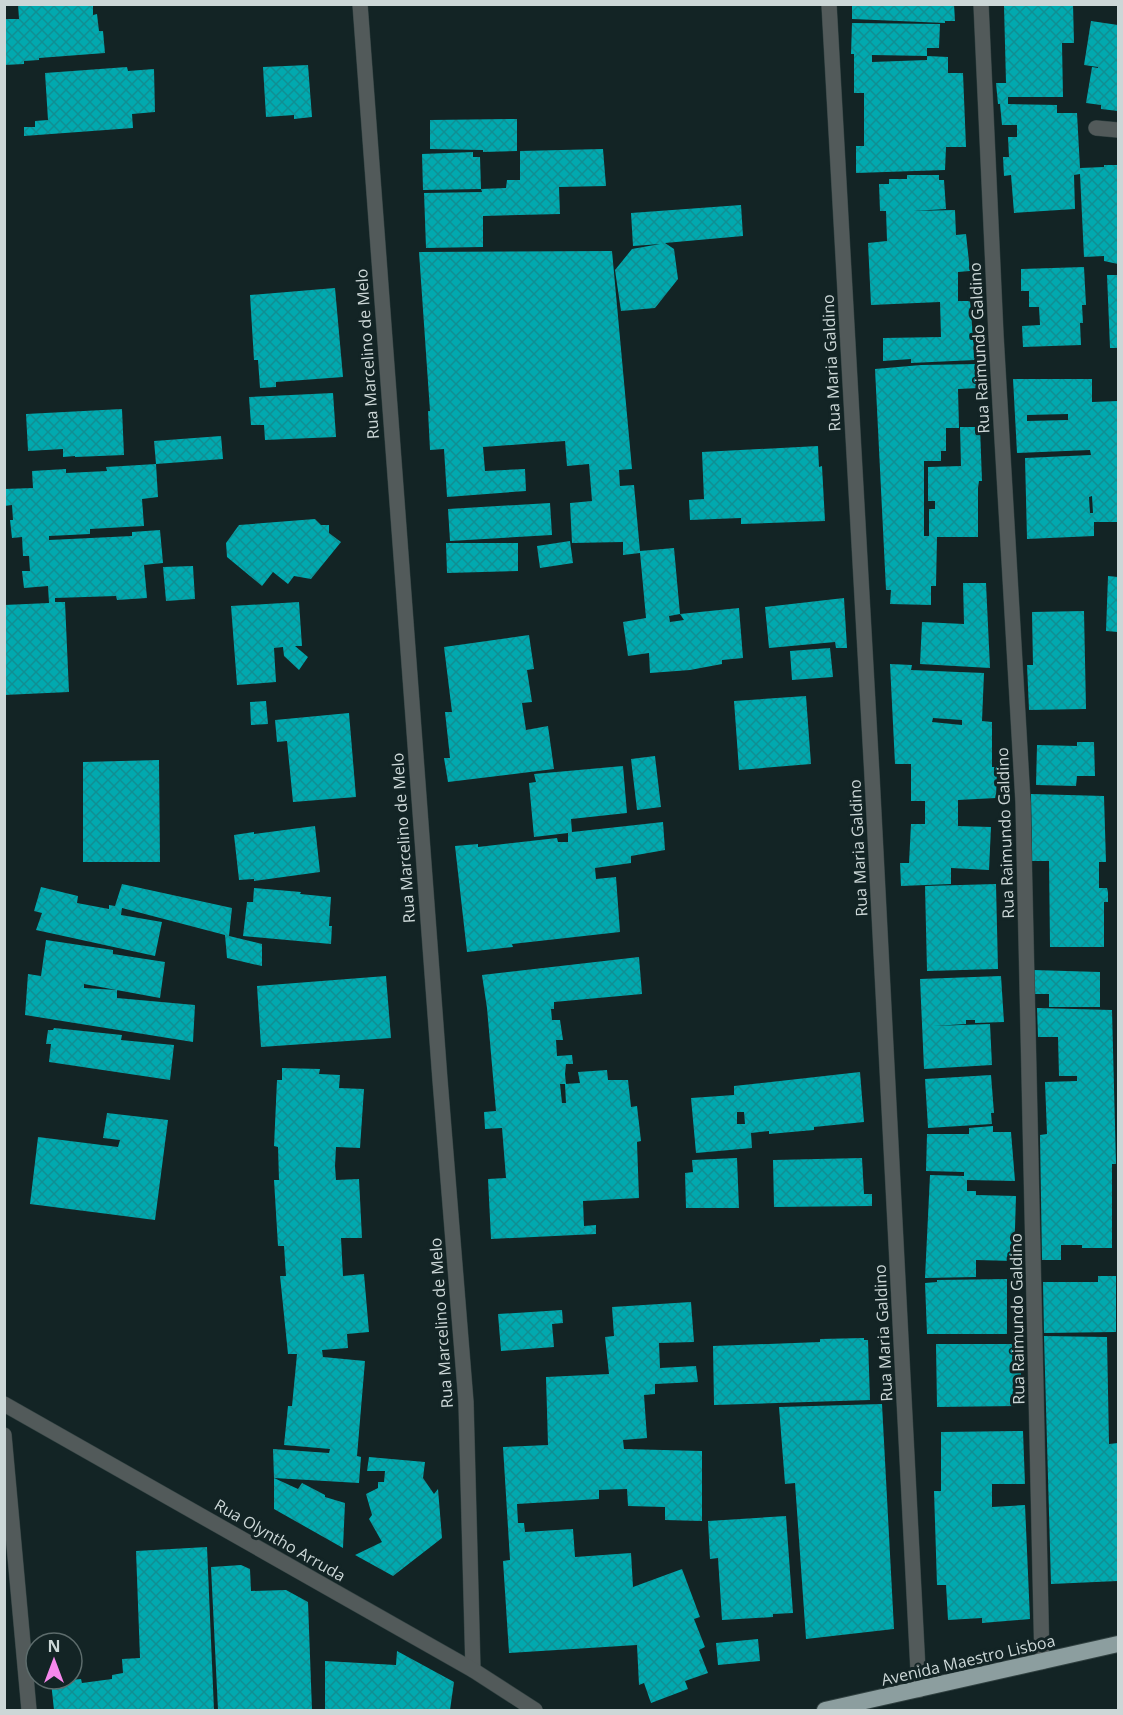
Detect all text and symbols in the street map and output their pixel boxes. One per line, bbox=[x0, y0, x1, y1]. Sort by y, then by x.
street label: Rua Raimundo Galdino bbox=[964, 262, 994, 434]
street label: Rua Marcelino de Melo bbox=[350, 268, 384, 440]
street label: Rua Maria Galdino bbox=[816, 294, 846, 432]
street label: Rua Raimundo Galdino bbox=[991, 747, 1019, 919]
street label: Rua Marcelino de Melo bbox=[386, 752, 420, 924]
street label: Rua Maria Galdino bbox=[843, 779, 873, 917]
street label: Rua Raimundo Galdino bbox=[1005, 1233, 1029, 1405]
street label: Rua Marcelino de Melo bbox=[424, 1237, 458, 1409]
street label: Rua Maria Galdino bbox=[868, 1264, 898, 1402]
street label: Rua Olyntho Arruda bbox=[210, 1493, 350, 1587]
street label: Avenida Maestro Lisboa bbox=[879, 1629, 1057, 1691]
north arrow bbox=[24, 1631, 84, 1691]
text: N bbox=[47, 1635, 61, 1657]

